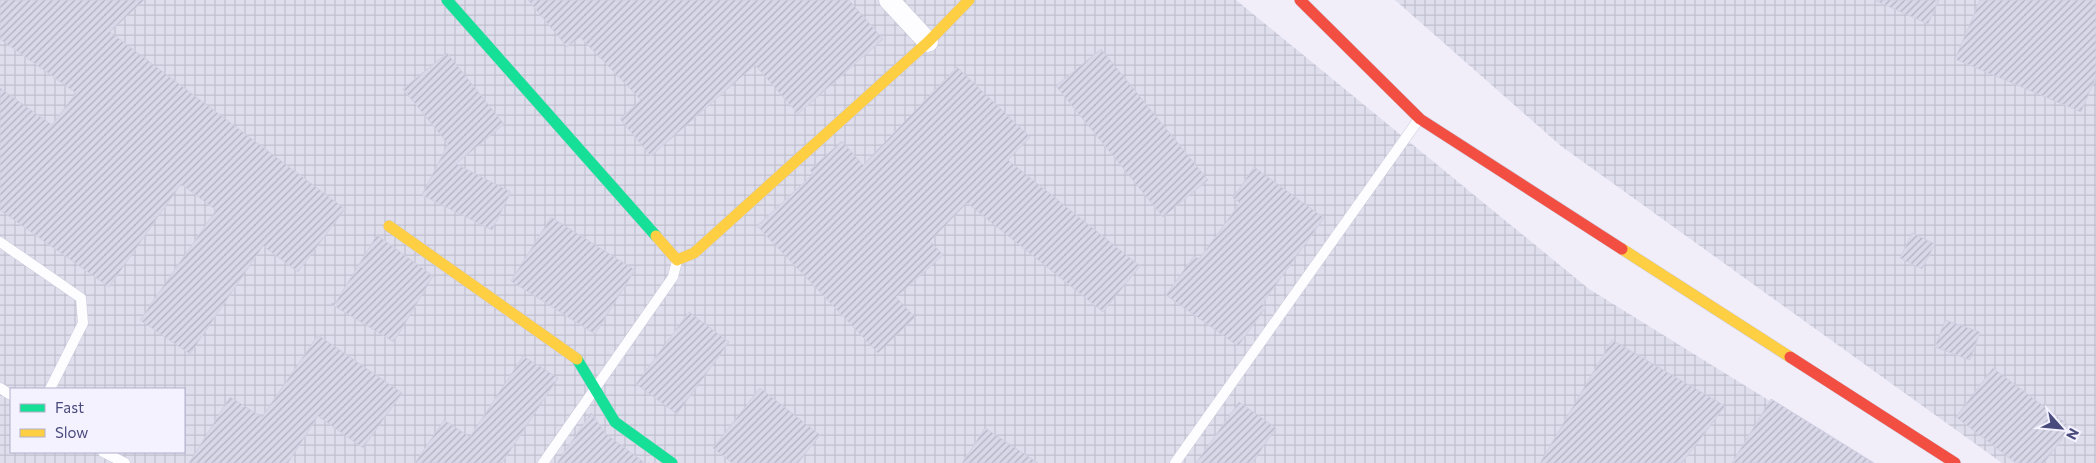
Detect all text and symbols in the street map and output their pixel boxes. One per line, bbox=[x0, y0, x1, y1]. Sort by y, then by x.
legend bbox=[10, 388, 185, 453]
text: Fast bbox=[55, 398, 84, 416]
north arrow bbox=[2036, 403, 2086, 453]
text: Slow bbox=[55, 423, 88, 441]
text: N bbox=[2063, 426, 2083, 443]

